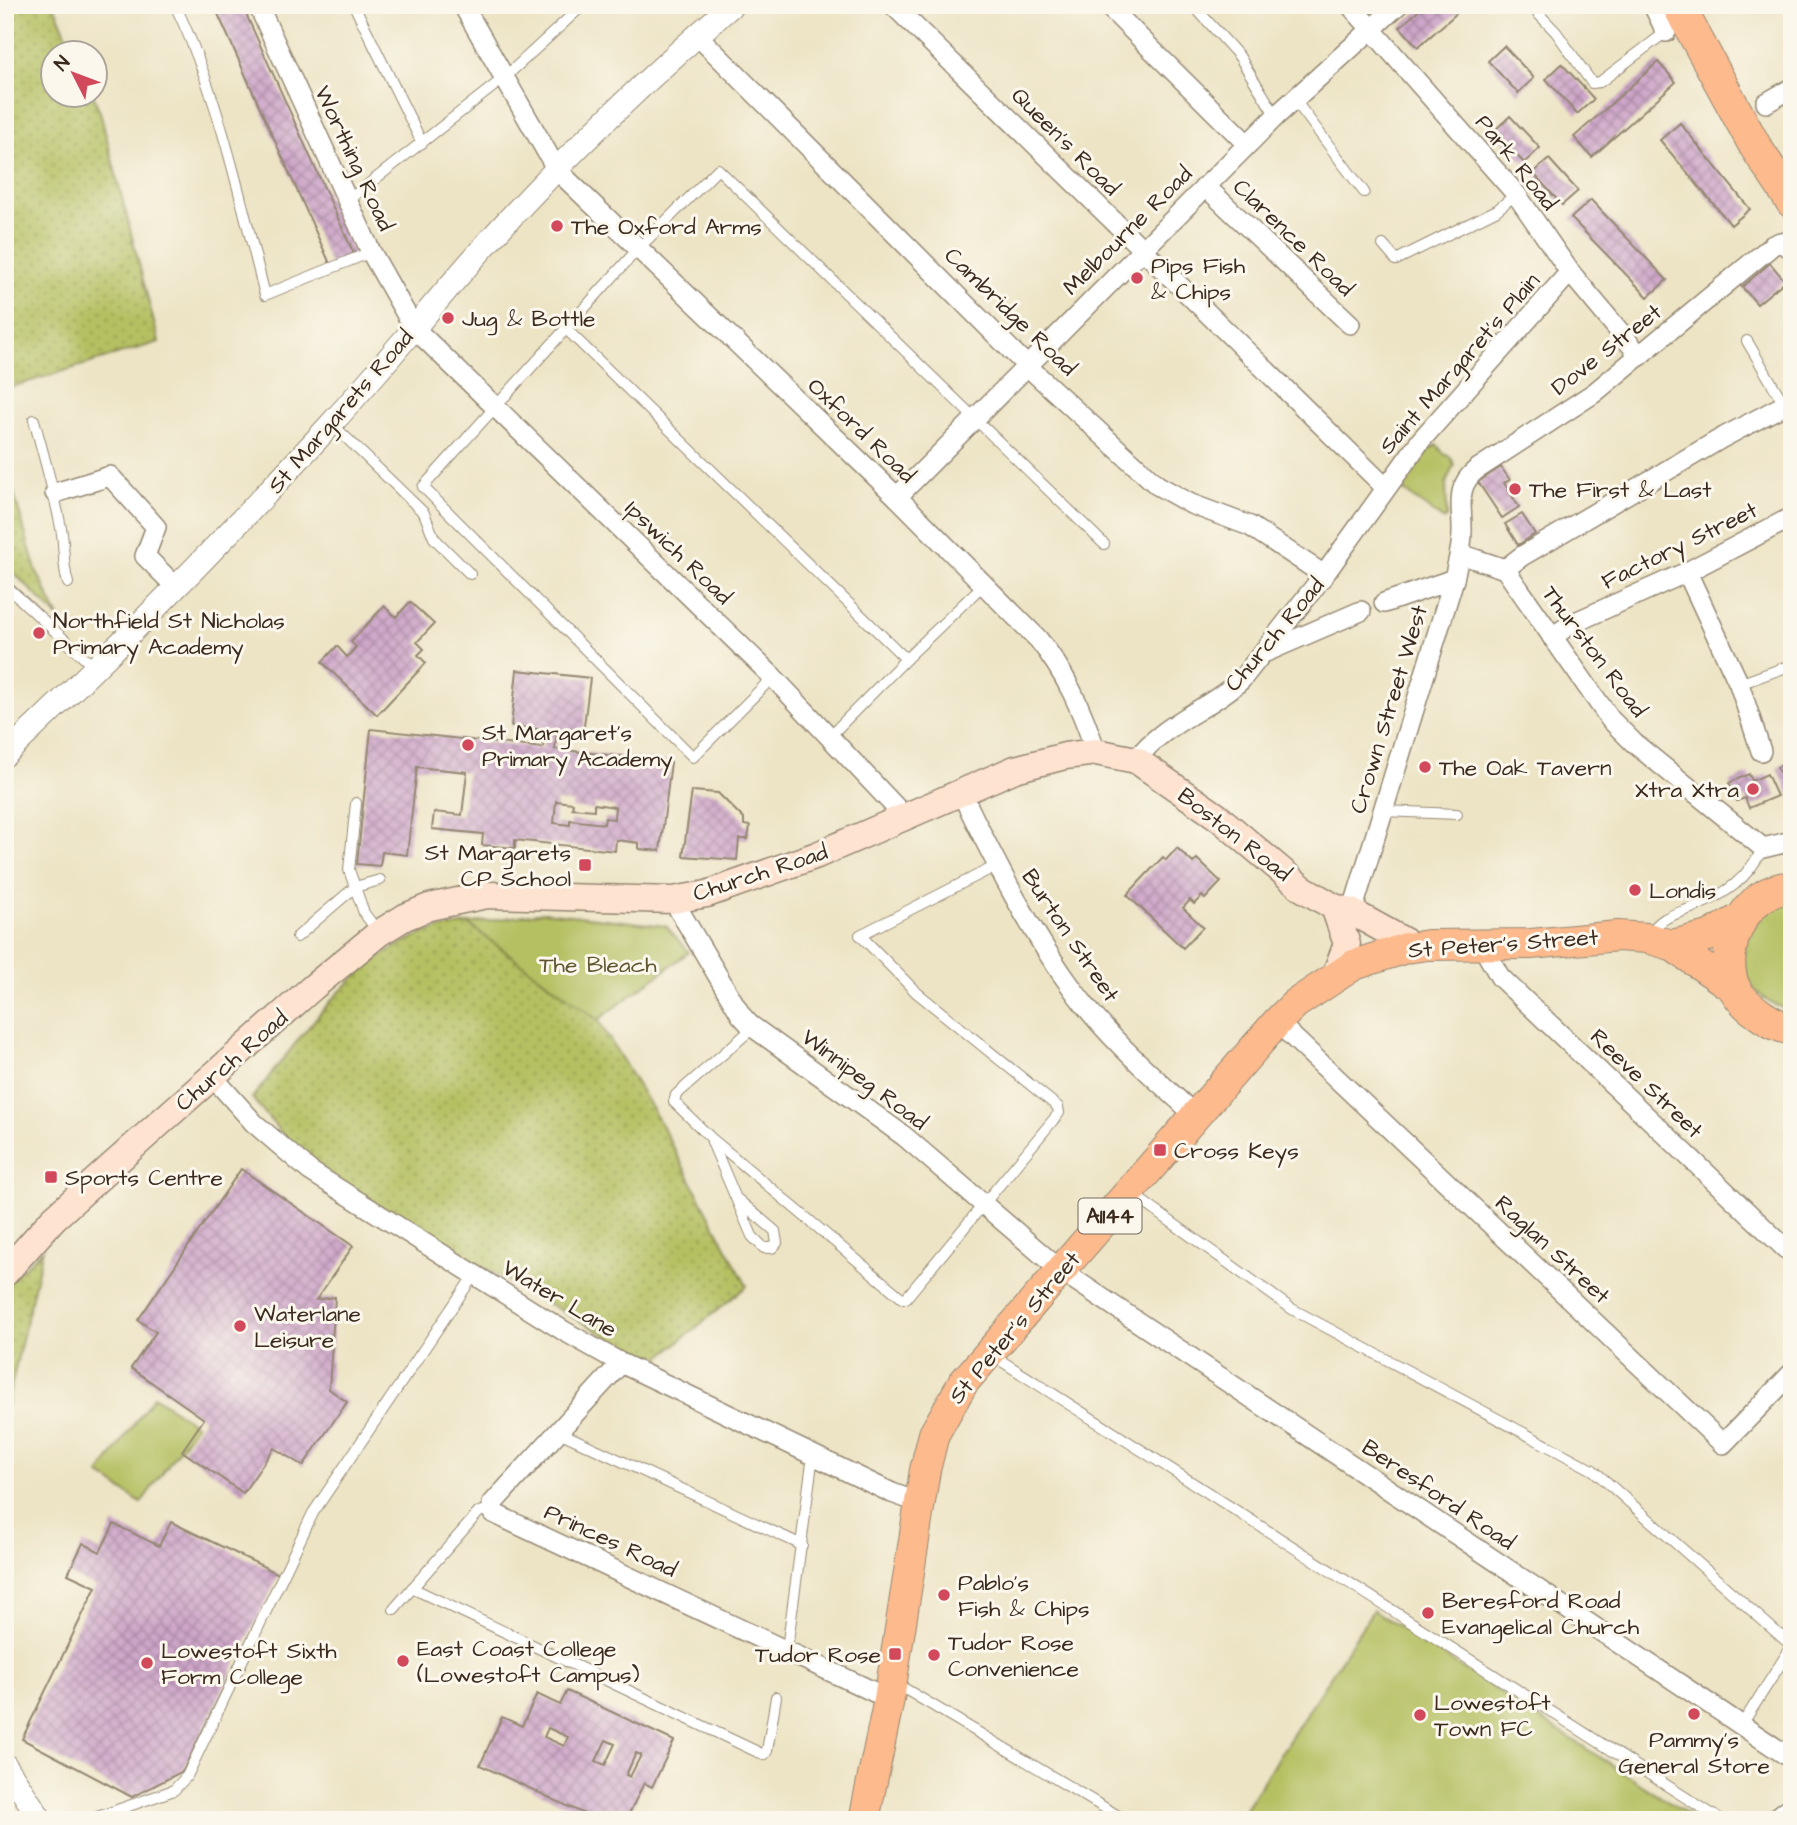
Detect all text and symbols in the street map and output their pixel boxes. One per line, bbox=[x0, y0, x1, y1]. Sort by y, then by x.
north arrow bbox=[38, 38, 108, 108]
text: N bbox=[48, 50, 77, 77]
street label: Queen's Road bbox=[1004, 80, 1127, 203]
street label: Worthing Road bbox=[306, 81, 402, 237]
street label: Park Road bbox=[1468, 108, 1565, 218]
street label: Melbourne Road bbox=[1056, 159, 1200, 303]
street label: Clarence Road bbox=[1226, 172, 1361, 304]
place label: The Oxford Arms bbox=[571, 211, 762, 243]
marker: The Oxford Arms bbox=[549, 218, 565, 234]
street label: Cambridge Road bbox=[936, 240, 1084, 384]
place label: Pips Fish & Chips bbox=[1151, 250, 1246, 308]
street label: Saint Margaret's Plain bbox=[1372, 266, 1548, 462]
marker: Pips Fish & Chips bbox=[1129, 270, 1145, 286]
street label: Dove Street bbox=[1545, 296, 1669, 403]
place label: Jug & Bottle bbox=[462, 303, 596, 336]
marker: Jug & Bottle bbox=[440, 310, 456, 326]
street label: St Margarets Road bbox=[260, 322, 422, 501]
street label: Oxford Road bbox=[800, 371, 923, 491]
place label: The First & Last bbox=[1529, 474, 1712, 506]
marker: The First & Last bbox=[1507, 481, 1523, 497]
street label: Ipswich Road bbox=[618, 493, 739, 612]
street label: Factory Street bbox=[1596, 494, 1764, 598]
street label: Church Road bbox=[1218, 571, 1332, 699]
street label: Thurston Road bbox=[1534, 579, 1654, 724]
street label: Crown Street West bbox=[1342, 601, 1436, 817]
place label: Northfield St Nicholas Primary Academy bbox=[53, 605, 285, 664]
marker: Northfield St Nicholas Primary Academy bbox=[31, 625, 47, 641]
place label: St Margaret's Primary Academy bbox=[482, 717, 673, 776]
marker: St Margaret's Primary Academy bbox=[460, 737, 476, 753]
place label: The Oak Tavern bbox=[1439, 752, 1611, 784]
marker: The Oak Tavern bbox=[1417, 759, 1433, 775]
place label: Xtra Xtra bbox=[1635, 774, 1739, 806]
street label: Boston Road bbox=[1171, 780, 1298, 890]
marker: Xtra Xtra bbox=[1745, 781, 1761, 797]
street label: Church Road bbox=[689, 836, 832, 910]
place label: St Margarets CP School bbox=[425, 837, 571, 895]
marker: St Margarets CP School bbox=[577, 857, 593, 873]
street label: Burton Street bbox=[1014, 863, 1127, 1009]
place label: Londis bbox=[1649, 875, 1716, 907]
marker: Londis bbox=[1627, 882, 1643, 898]
street label: St Peter's Street bbox=[1407, 921, 1600, 967]
park label: The Bleach bbox=[539, 949, 657, 981]
street label: Church Road bbox=[168, 1003, 295, 1119]
street label: Winnipeg Road bbox=[794, 1022, 934, 1139]
street label: Reeve Street bbox=[1583, 1022, 1710, 1146]
place label: Cross Keys bbox=[1174, 1135, 1299, 1168]
marker: Cross Keys bbox=[1152, 1142, 1168, 1158]
place label: Sports Centre bbox=[65, 1162, 223, 1194]
marker: Sports Centre bbox=[43, 1169, 59, 1185]
street label: Raglan Street bbox=[1487, 1188, 1617, 1313]
road number: A1144 bbox=[1078, 1198, 1142, 1234]
street label: St Peter's Street bbox=[941, 1244, 1089, 1411]
street label: Water Lane bbox=[496, 1252, 623, 1346]
place label: Waterlane Leisure bbox=[254, 1298, 361, 1356]
marker: Waterlane Leisure bbox=[232, 1318, 248, 1334]
street label: Beresford Road bbox=[1355, 1432, 1522, 1558]
street label: Princes Road bbox=[539, 1496, 682, 1586]
place label: Pablo's Fish & Chips bbox=[958, 1567, 1090, 1625]
place label: Beresford Road Evangelical Church bbox=[1442, 1585, 1640, 1644]
marker: Pablo's Fish & Chips bbox=[936, 1587, 952, 1603]
marker: Beresford Road Evangelical Church bbox=[1420, 1605, 1436, 1621]
place label: Tudor Rose Convenience bbox=[948, 1627, 1079, 1685]
place label: East Coast College (Lowestoft Campus) bbox=[417, 1633, 640, 1691]
place label: Lowestoft Sixth Form College bbox=[161, 1635, 337, 1694]
place label: Tudor Rose bbox=[755, 1639, 881, 1671]
marker: Tudor Rose bbox=[887, 1646, 903, 1662]
marker: Tudor Rose Convenience bbox=[926, 1647, 942, 1663]
marker: East Coast College (Lowestoft Campus) bbox=[395, 1653, 411, 1669]
marker: Lowestoft Sixth Form College bbox=[139, 1655, 155, 1671]
place label: Lowestoft Town FC bbox=[1434, 1687, 1551, 1745]
marker: Pammy's General Store bbox=[1686, 1706, 1702, 1722]
marker: Lowestoft Town FC bbox=[1412, 1707, 1428, 1723]
place label: Pammy's General Store bbox=[1618, 1724, 1770, 1782]

